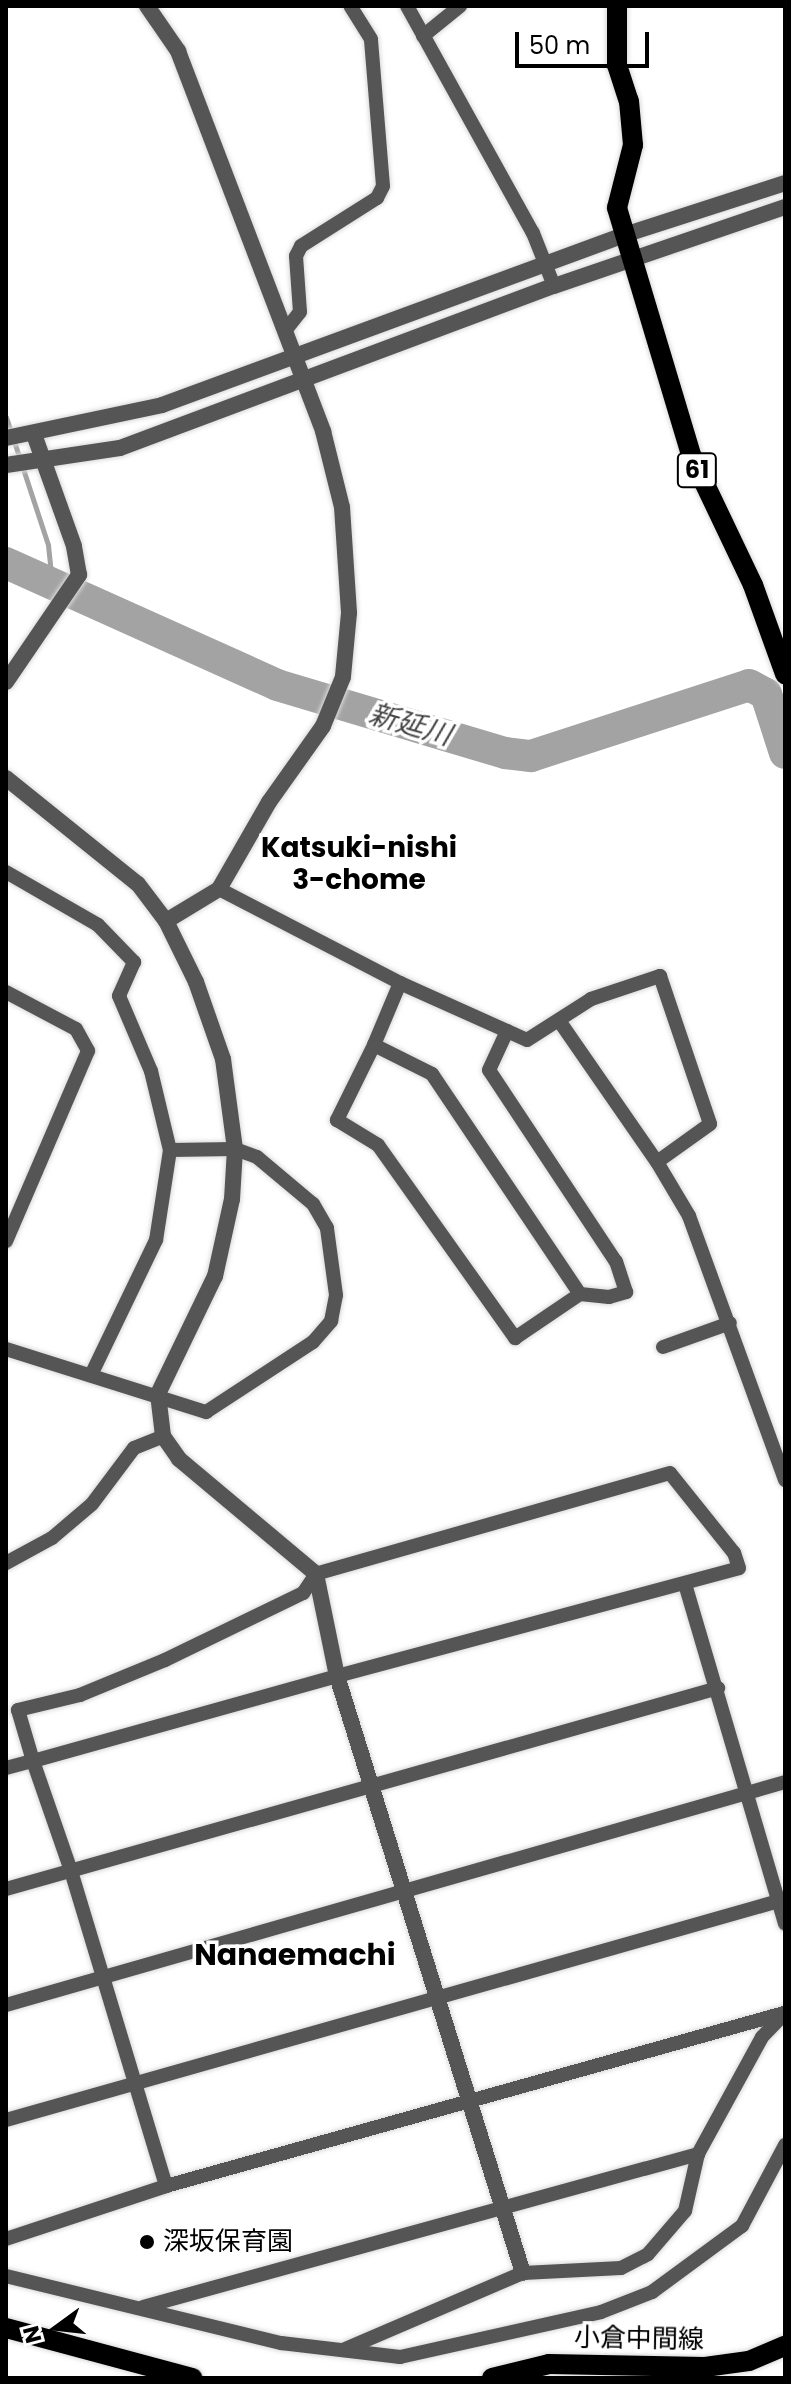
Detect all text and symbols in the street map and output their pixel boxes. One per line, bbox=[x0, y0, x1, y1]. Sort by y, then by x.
scale bar bbox=[519, 16, 653, 66]
text: 50 m bbox=[529, 29, 590, 62]
road number: 61 bbox=[675, 450, 719, 490]
water label: 新延川 bbox=[365, 697, 455, 753]
district label: Katsuki-nishi 3-chome bbox=[261, 831, 457, 897]
district label: Nanaemachi bbox=[194, 1937, 396, 1973]
place label: 深坂保育園 bbox=[163, 2226, 293, 2258]
marker: 深坂保育園 bbox=[138, 2233, 156, 2251]
north arrow bbox=[16, 2288, 96, 2368]
text: N bbox=[15, 2322, 49, 2346]
street label: 小倉中間線 bbox=[574, 2322, 704, 2356]

